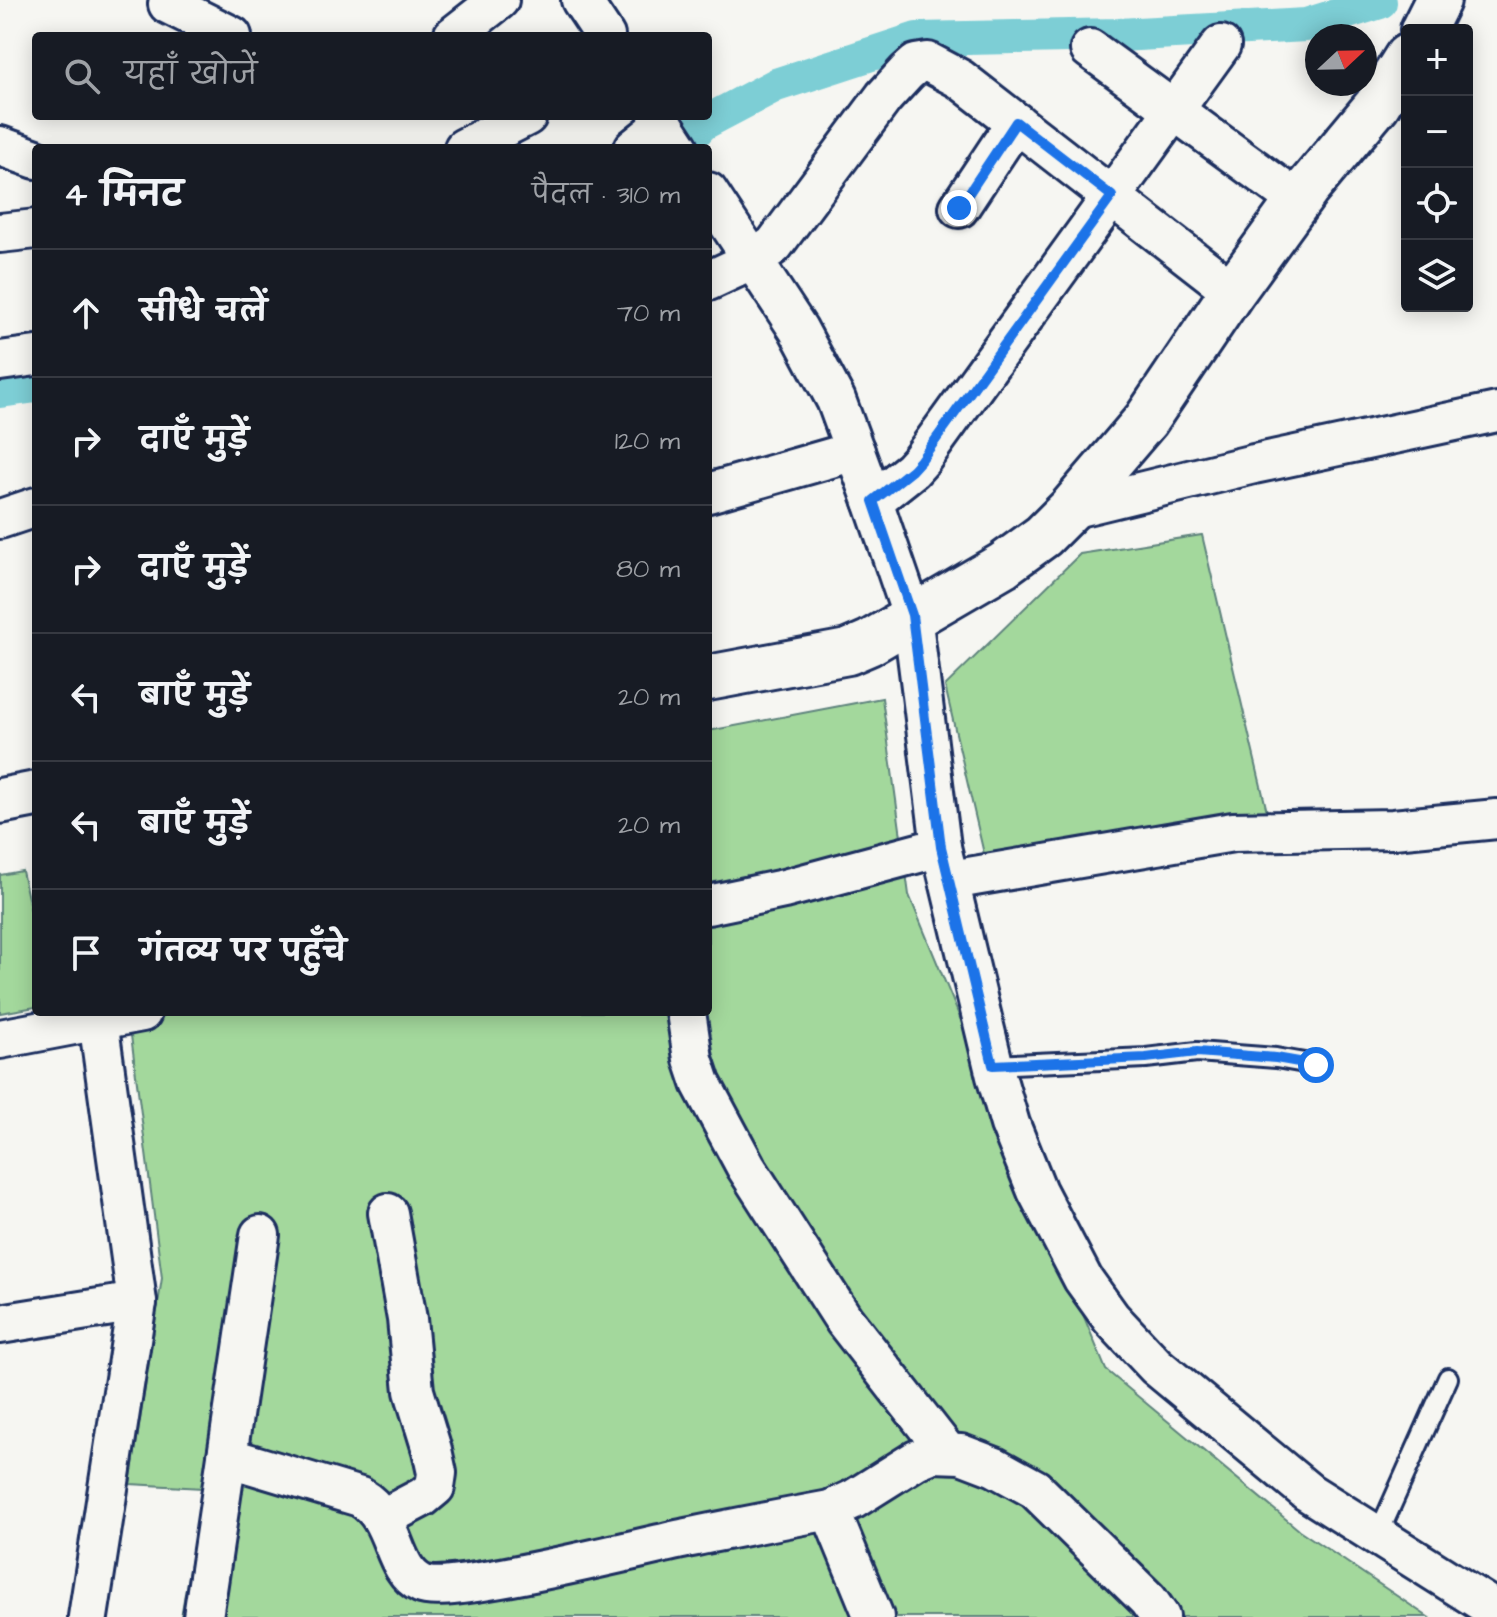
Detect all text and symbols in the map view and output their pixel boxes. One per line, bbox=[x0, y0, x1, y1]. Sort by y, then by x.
north arrow bbox=[1305, 24, 1377, 96]
map controls bbox=[1401, 24, 1473, 312]
button: + bbox=[1401, 24, 1473, 96]
search box bbox=[32, 32, 712, 120]
icon: search bbox=[60, 54, 104, 98]
text: यहाँ खोजें bbox=[124, 54, 257, 96]
button: − bbox=[1401, 96, 1473, 168]
button: locate bbox=[1401, 168, 1473, 240]
text: 4 मिनट bbox=[64, 171, 183, 219]
text: पैदल · 310 m bbox=[532, 177, 680, 213]
route end bbox=[941, 190, 977, 226]
button: layers bbox=[1401, 240, 1473, 312]
icon: ahead bbox=[64, 291, 108, 335]
text: सीधे चलें bbox=[140, 291, 267, 333]
text: 70 m bbox=[617, 295, 680, 331]
icon: right bbox=[64, 419, 108, 463]
text: दाएँ मुड़ें bbox=[140, 419, 249, 461]
text: 120 m bbox=[615, 423, 680, 459]
icon: right bbox=[64, 547, 108, 591]
text: दाएँ मुड़ें bbox=[140, 547, 249, 589]
text: 80 m bbox=[616, 551, 680, 587]
icon: left bbox=[64, 675, 108, 719]
text: बाएँ मुड़ें bbox=[140, 675, 250, 717]
text: 20 m bbox=[618, 679, 680, 715]
icon: left bbox=[64, 803, 108, 847]
text: बाएँ मुड़ें bbox=[140, 803, 250, 845]
text: 20 m bbox=[618, 807, 680, 843]
icon: arrive bbox=[64, 931, 108, 975]
text: गंतव्य पर पहुँचे bbox=[140, 931, 346, 973]
route start bbox=[1298, 1047, 1334, 1083]

